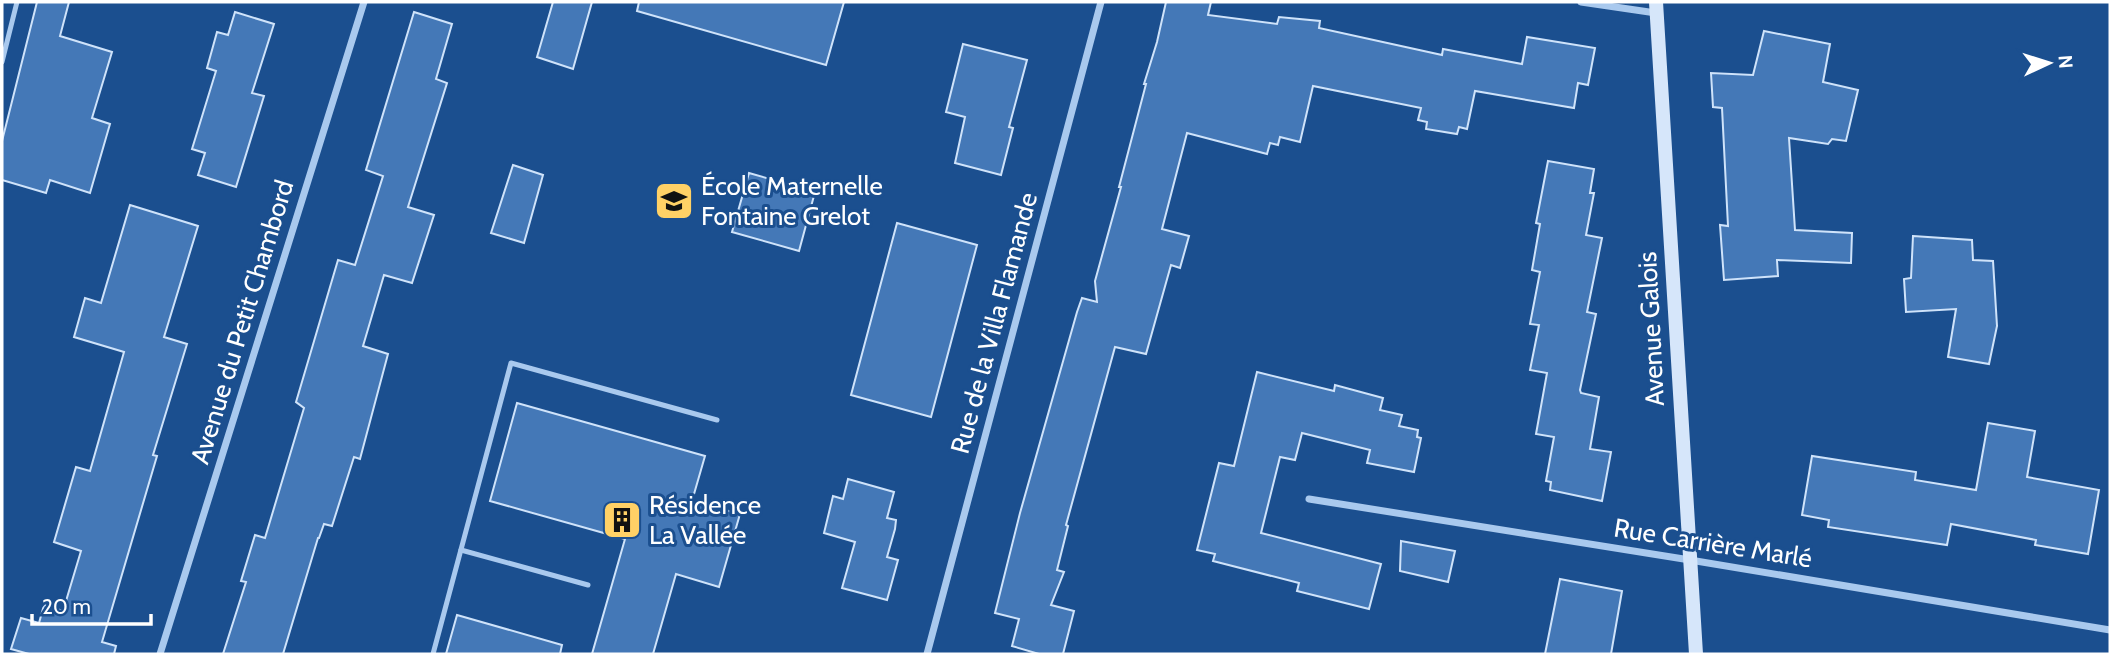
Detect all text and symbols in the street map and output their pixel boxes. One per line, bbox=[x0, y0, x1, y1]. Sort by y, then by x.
north arrow bbox=[2014, 28, 2084, 98]
text: N bbox=[2054, 54, 2077, 69]
place label: École Maternelle Fontaine Grelot bbox=[701, 170, 883, 232]
street label: Avenue du Petit Chambord bbox=[184, 176, 300, 468]
school or university icon: École Maternelle Fontaine Grelot bbox=[653, 180, 695, 222]
street label: Rue de la Villa Flamande bbox=[944, 189, 1044, 457]
street label: Avenue Galois bbox=[1631, 251, 1671, 407]
place label: Résidence La Vallée bbox=[649, 489, 761, 551]
building icon: Résidence La Vallée bbox=[601, 499, 643, 541]
street label: Rue Carrière Marlé bbox=[1612, 512, 1814, 574]
scale bar bbox=[32, 582, 150, 626]
text: 20 m bbox=[42, 594, 91, 619]

